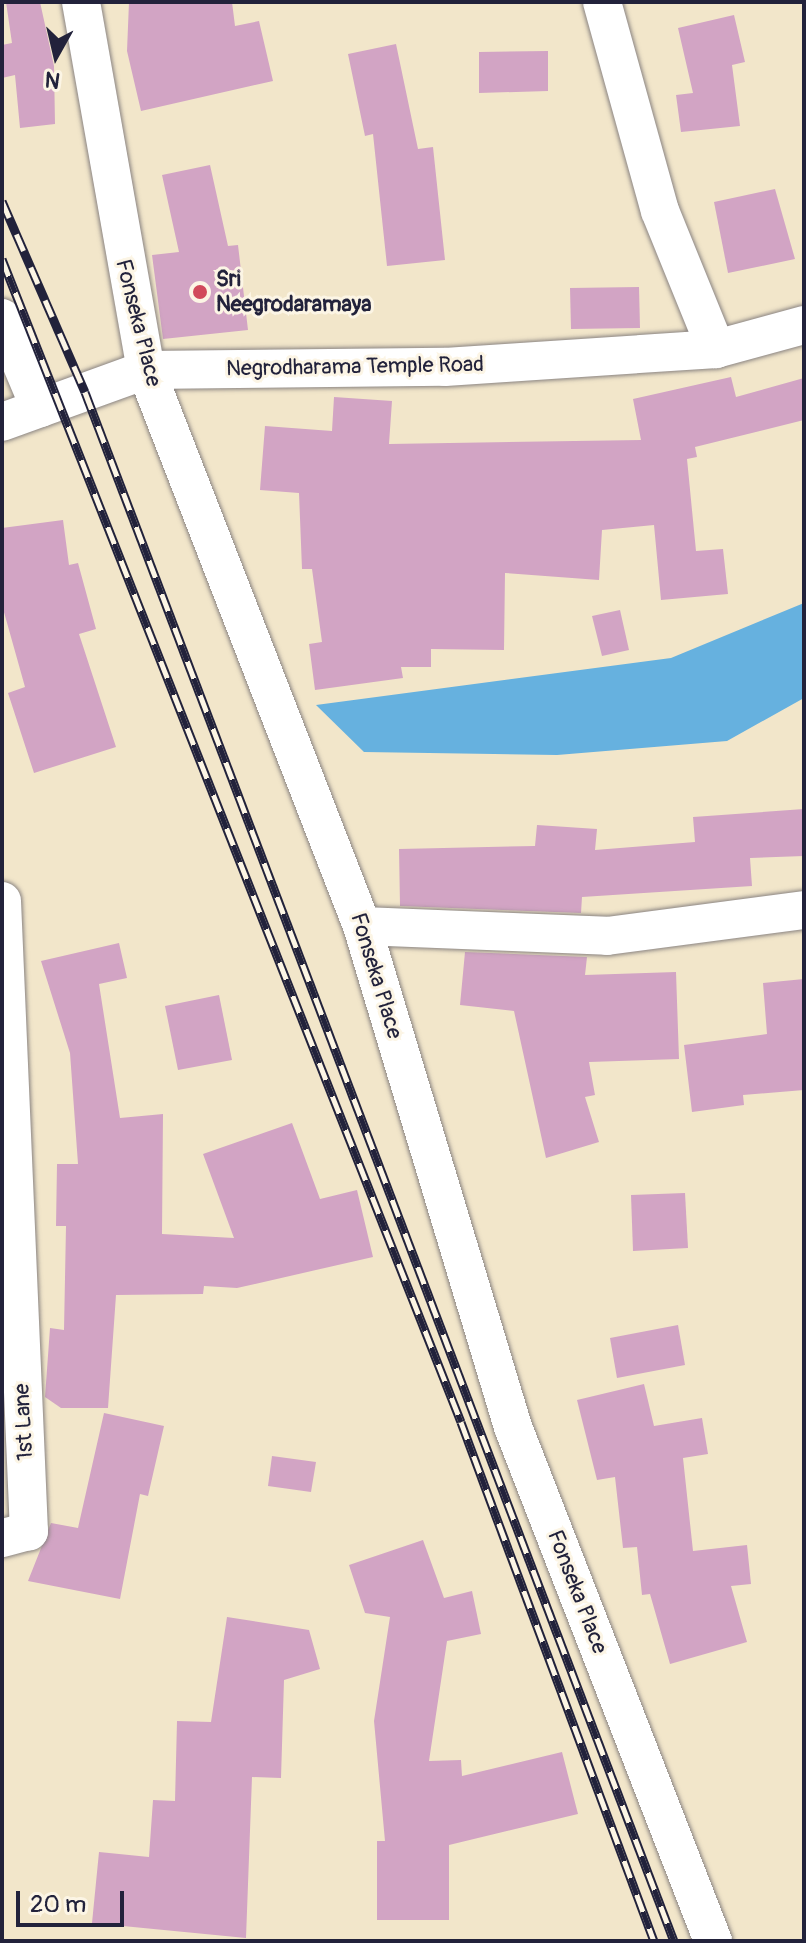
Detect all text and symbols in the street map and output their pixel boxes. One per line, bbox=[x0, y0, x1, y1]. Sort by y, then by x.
north arrow bbox=[16, 16, 96, 96]
text: N bbox=[43, 65, 62, 95]
street label: Fonseka Place bbox=[109, 257, 167, 389]
place label: Sri Neegrodaramaya bbox=[216, 266, 371, 318]
marker: Sri Neegrodaramaya bbox=[191, 283, 209, 301]
street label: Negrodharama Temple Road bbox=[226, 352, 484, 382]
street label: Fonseka Place bbox=[344, 910, 408, 1042]
street label: 1st Lane bbox=[9, 1383, 39, 1461]
street label: Fonseka Place bbox=[541, 1526, 613, 1658]
scale bar bbox=[20, 1875, 128, 1925]
text: 20 m bbox=[30, 1890, 86, 1919]

